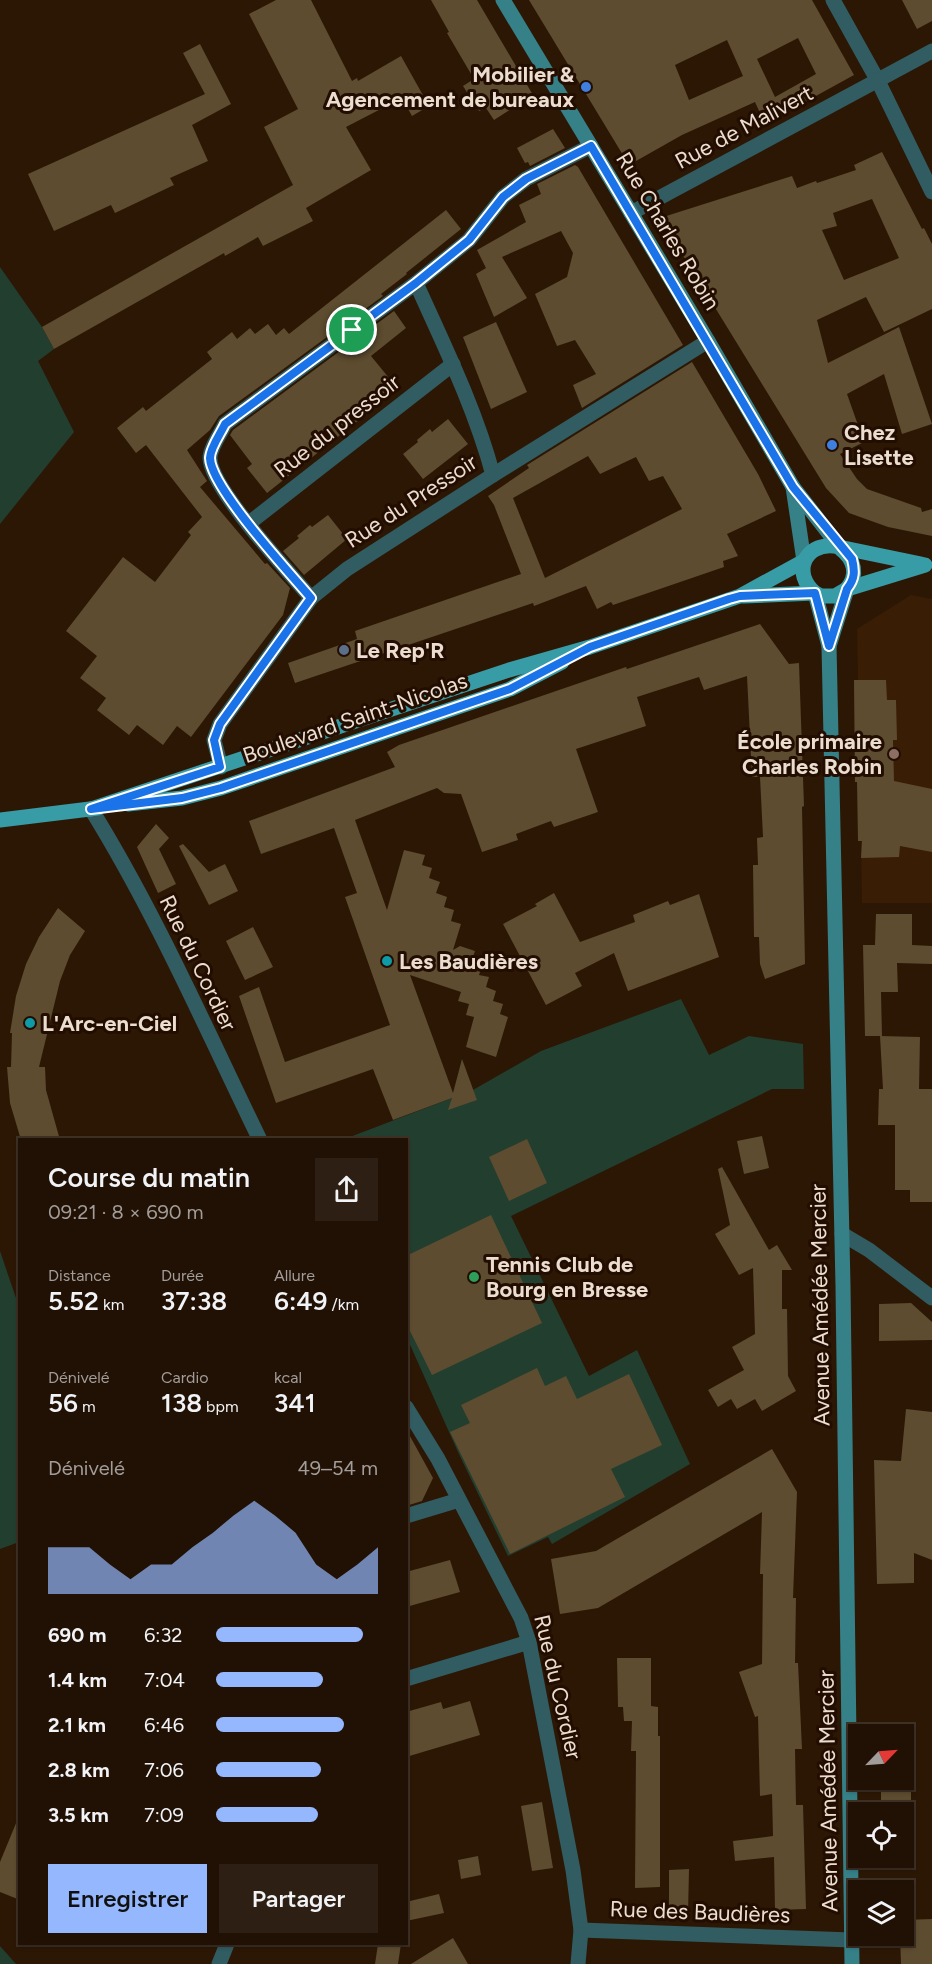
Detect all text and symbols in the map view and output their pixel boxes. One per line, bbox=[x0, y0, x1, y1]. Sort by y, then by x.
place label: Mobilier & Agencement de bureaux bbox=[326, 61, 575, 113]
street label: Rue de Malivert bbox=[670, 79, 818, 175]
marker: Mobilier & Agencement de bureaux bbox=[579, 80, 593, 94]
street label: Rue Charles Robin bbox=[610, 147, 726, 315]
pin bbox=[326, 304, 377, 355]
icon: arrive bbox=[335, 313, 368, 346]
street label: Rue du pressoir bbox=[269, 368, 406, 484]
place label: Chez Lisette bbox=[844, 419, 914, 471]
marker: Chez Lisette bbox=[825, 438, 839, 452]
street label: Rue du Pressoir bbox=[340, 448, 483, 554]
place label: Le Rep'R bbox=[356, 637, 444, 664]
marker: Le Rep'R bbox=[337, 643, 351, 657]
street label: Boulevard Saint-Nicolas bbox=[239, 667, 471, 769]
place label: École primaire Charles Robin bbox=[737, 728, 882, 780]
marker: École primaire Charles Robin bbox=[887, 747, 901, 761]
street label: Rue du Cordier bbox=[154, 891, 243, 1036]
place label: Les Baudières bbox=[399, 948, 538, 975]
marker: Les Baudières bbox=[380, 954, 394, 968]
place label: L'Arc-en-Ciel bbox=[42, 1010, 177, 1037]
marker: L'Arc-en-Ciel bbox=[23, 1016, 37, 1030]
button: share bbox=[315, 1158, 378, 1221]
text: Course du matin bbox=[48, 1161, 250, 1194]
street label: Avenue Amédée Mercier bbox=[804, 1183, 836, 1426]
text: 09:21 · 8 × 690 m bbox=[48, 1200, 204, 1224]
place label: Tennis Club de Bourg en Bresse bbox=[486, 1251, 648, 1303]
text: Distance bbox=[48, 1266, 111, 1285]
text: Durée bbox=[161, 1266, 204, 1285]
text: Allure bbox=[274, 1266, 315, 1285]
marker: Tennis Club de Bourg en Bresse bbox=[467, 1270, 481, 1284]
text: 5.52 bbox=[48, 1285, 99, 1317]
text: 37:38 bbox=[161, 1285, 227, 1317]
text: 6:49 bbox=[274, 1285, 328, 1317]
text: km bbox=[99, 1295, 124, 1314]
text: /km bbox=[328, 1295, 359, 1314]
text: Dénivelé bbox=[48, 1368, 110, 1387]
text: Cardio bbox=[161, 1368, 208, 1387]
text: kcal bbox=[274, 1368, 302, 1387]
text: 56 bbox=[48, 1387, 78, 1419]
text: 138 bbox=[161, 1387, 202, 1419]
text: 341 bbox=[274, 1387, 316, 1419]
text: m bbox=[78, 1397, 96, 1416]
text: bpm bbox=[202, 1397, 239, 1416]
text: Dénivelé bbox=[48, 1456, 125, 1480]
text: 49–54 m bbox=[297, 1456, 378, 1480]
street label: Rue du Cordier bbox=[528, 1612, 588, 1762]
text: 690 m bbox=[48, 1623, 106, 1647]
text: 6:32 bbox=[144, 1623, 182, 1647]
text: 1.4 km bbox=[48, 1668, 107, 1692]
text: 7:04 bbox=[144, 1668, 185, 1692]
street label: Avenue Amédée Mercier bbox=[812, 1669, 844, 1912]
text: 2.1 km bbox=[48, 1713, 106, 1737]
text: 6:46 bbox=[144, 1713, 184, 1737]
north arrow bbox=[848, 1724, 914, 1790]
map controls bbox=[848, 1724, 914, 1946]
text: 2.8 km bbox=[48, 1758, 110, 1782]
text: 7:06 bbox=[144, 1758, 184, 1782]
button: locate bbox=[848, 1802, 914, 1868]
text: 3.5 km bbox=[48, 1803, 109, 1827]
text: 7:09 bbox=[144, 1803, 184, 1827]
button: Enregistrer bbox=[48, 1864, 207, 1933]
button: Partager bbox=[219, 1864, 378, 1933]
button: layers bbox=[848, 1880, 914, 1946]
street label: Rue des Baudières bbox=[609, 1895, 791, 1929]

